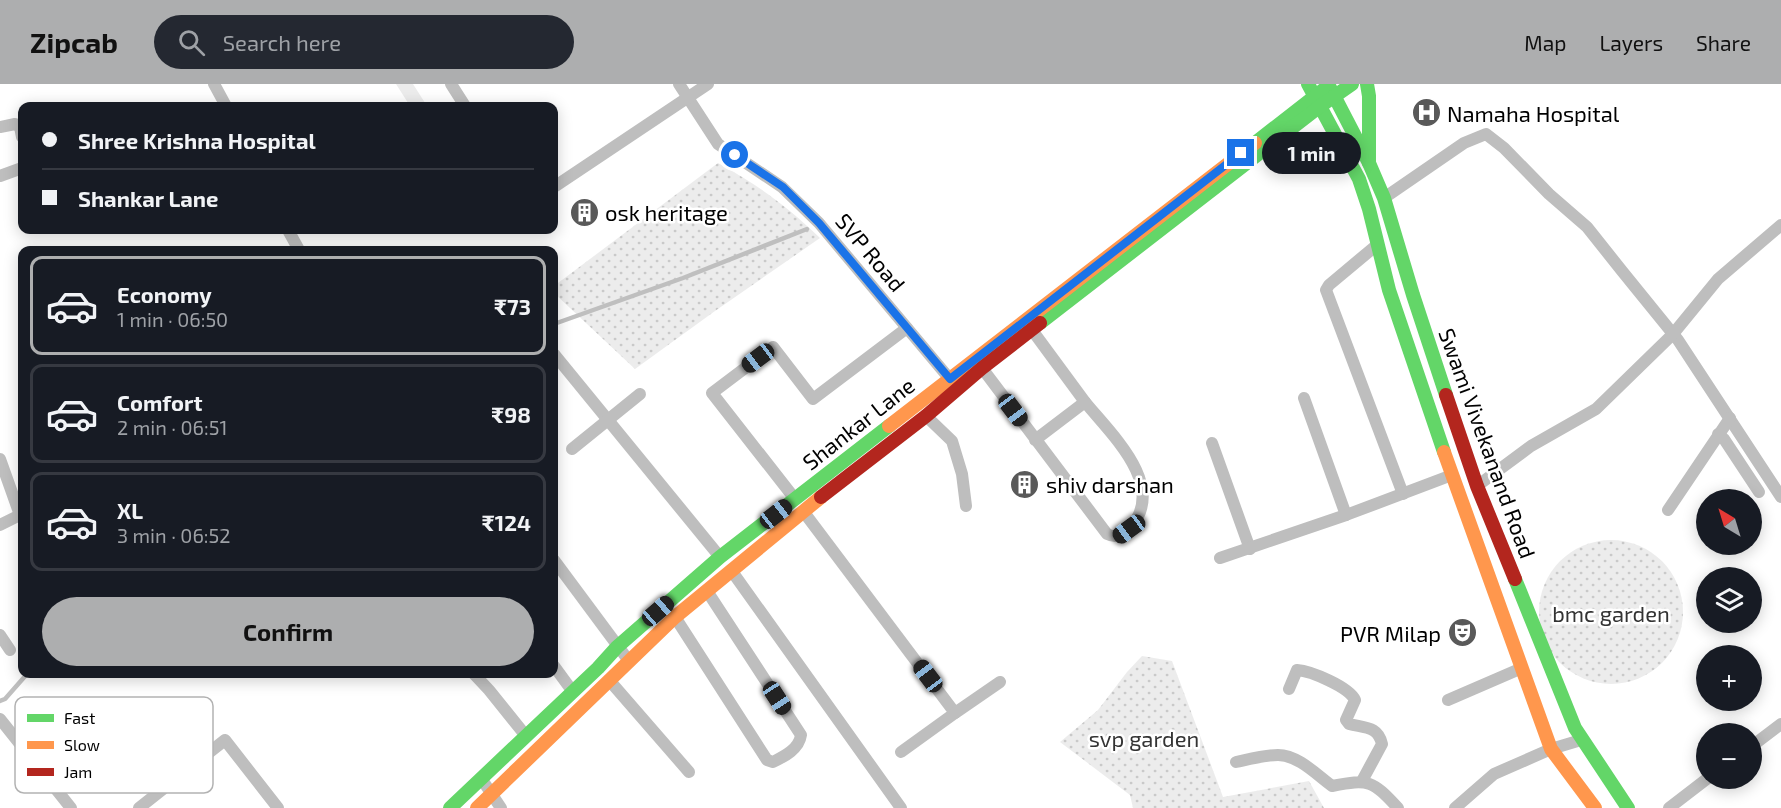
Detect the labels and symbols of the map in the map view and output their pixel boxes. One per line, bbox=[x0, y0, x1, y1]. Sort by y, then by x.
hospital icon: Namaha Hospital bbox=[1410, 97, 1442, 129]
place label: Namaha Hospital bbox=[1447, 100, 1620, 126]
callout: 1 min bbox=[1262, 132, 1361, 174]
route end bbox=[1227, 139, 1254, 166]
route start bbox=[721, 141, 748, 168]
building icon: osk heritage bbox=[568, 196, 600, 228]
place label: osk heritage bbox=[605, 199, 728, 225]
street label: SVP Road bbox=[831, 208, 911, 296]
street label: Swami Vivekanand Road bbox=[1434, 324, 1542, 562]
car bbox=[738, 340, 778, 376]
street label: Shankar Lane bbox=[797, 371, 919, 475]
car bbox=[995, 390, 1031, 430]
building icon: shiv darshan bbox=[1009, 468, 1041, 500]
place label: shiv darshan bbox=[1046, 471, 1174, 497]
north arrow bbox=[1696, 489, 1762, 555]
car bbox=[756, 496, 796, 532]
car bbox=[1109, 511, 1149, 547]
car bbox=[639, 592, 677, 630]
park label: bmc garden bbox=[1552, 600, 1670, 626]
theatre icon: PVR Milap bbox=[1446, 617, 1478, 649]
place label: PVR Milap bbox=[1340, 620, 1441, 646]
car bbox=[910, 656, 946, 696]
car bbox=[760, 678, 794, 718]
legend bbox=[15, 697, 213, 793]
text: Fast bbox=[64, 708, 95, 727]
park label: svp garden bbox=[1089, 725, 1199, 751]
text: Slow bbox=[64, 735, 100, 754]
text: Jam bbox=[64, 762, 92, 781]

